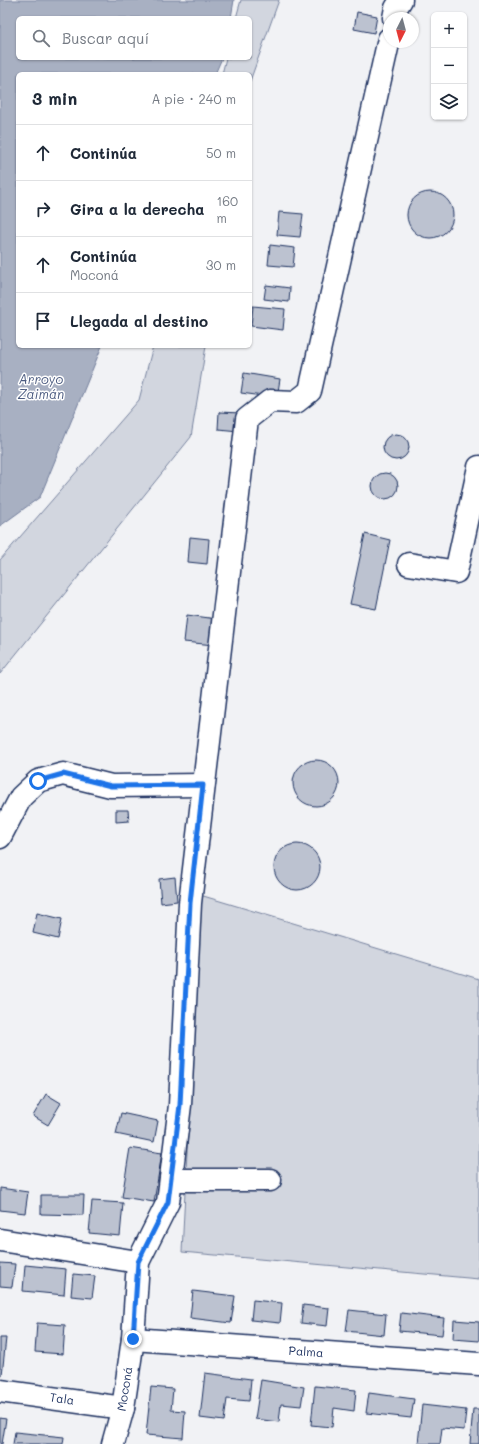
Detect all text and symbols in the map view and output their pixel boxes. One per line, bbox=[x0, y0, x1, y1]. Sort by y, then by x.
north arrow bbox=[383, 12, 419, 48]
map controls bbox=[431, 12, 467, 120]
button: + bbox=[431, 12, 467, 48]
search box bbox=[16, 16, 252, 60]
icon: search bbox=[30, 27, 52, 49]
text: Buscar aquí bbox=[62, 28, 149, 48]
button: − bbox=[431, 48, 467, 84]
button: layers bbox=[431, 84, 467, 120]
text: 3 min bbox=[32, 87, 77, 109]
text: A pie · 240 m bbox=[151, 90, 236, 107]
icon: ahead bbox=[32, 142, 54, 164]
text: Continúa bbox=[70, 143, 137, 163]
text: 50 m bbox=[206, 144, 236, 161]
text: 160 m bbox=[216, 192, 238, 226]
icon: right bbox=[32, 198, 54, 220]
text: Gira a la derecha bbox=[70, 199, 204, 219]
text: Continúa bbox=[70, 246, 137, 266]
icon: ahead bbox=[32, 254, 54, 276]
text: 30 m bbox=[206, 256, 236, 273]
text: Moconá bbox=[70, 266, 119, 283]
icon: arrive bbox=[32, 310, 54, 332]
text: Llegada al destino bbox=[70, 311, 208, 331]
water label: Arroyo Zaimán bbox=[18, 370, 64, 402]
route start bbox=[29, 772, 47, 790]
route end bbox=[124, 1330, 142, 1348]
street label: Palma bbox=[288, 1342, 324, 1360]
street label: Moconá bbox=[113, 1365, 135, 1412]
street label: Tala bbox=[49, 1388, 75, 1408]

